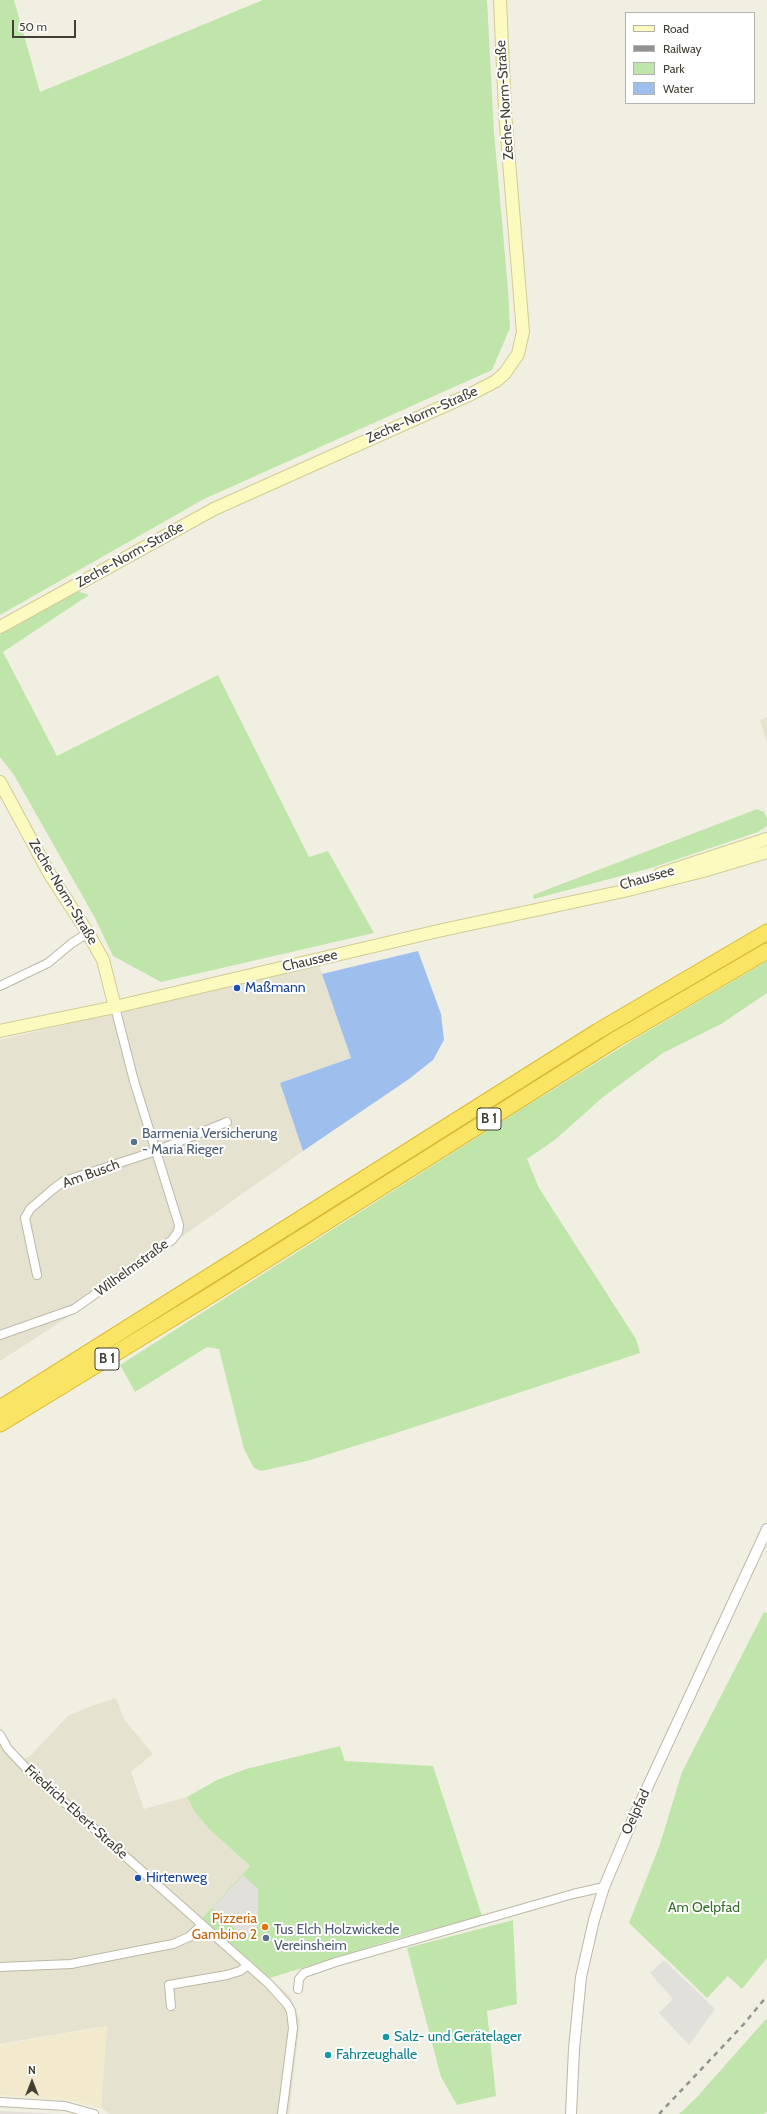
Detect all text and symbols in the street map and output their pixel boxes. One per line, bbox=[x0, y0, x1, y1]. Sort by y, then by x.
scale bar bbox=[14, 12, 78, 38]
legend bbox=[625, 12, 755, 104]
text: 50 m bbox=[19, 19, 47, 34]
text: Road bbox=[663, 21, 689, 36]
street label: Zeche-Norm-Straße bbox=[492, 39, 518, 161]
text: Railway bbox=[663, 41, 701, 56]
text: Park bbox=[663, 61, 685, 76]
text: Water bbox=[663, 81, 693, 96]
street label: Zeche-Norm-Straße bbox=[364, 383, 480, 447]
street label: Zeche-Norm-Straße bbox=[73, 519, 187, 591]
street label: Zeche-Norm-Straße bbox=[25, 836, 101, 948]
street label: Chaussee bbox=[618, 862, 676, 894]
street label: Chaussee bbox=[281, 946, 339, 976]
place label: Maßmann bbox=[245, 980, 306, 996]
marker: Maßmann bbox=[232, 983, 242, 993]
road number: B 1 bbox=[477, 1108, 501, 1130]
place label: Barmenia Versicherung - Maria Rieger bbox=[142, 1126, 277, 1158]
marker: Barmenia Versicherung - Maria Rieger bbox=[129, 1137, 139, 1147]
street label: Am Busch bbox=[60, 1156, 122, 1192]
street label: Wilhelmstraße bbox=[92, 1236, 172, 1300]
road number: B 1 bbox=[95, 1348, 119, 1370]
street label: Friedrich-Ebert-Straße bbox=[21, 1761, 131, 1863]
street label: Oelpfad bbox=[618, 1787, 654, 1837]
place label: Hirtenweg bbox=[146, 1870, 207, 1886]
marker: Hirtenweg bbox=[133, 1873, 143, 1883]
park label: Am Oelpfad bbox=[668, 1900, 740, 1916]
place label: Pizzeria Gambino 2 bbox=[192, 1911, 257, 1944]
marker: Pizzeria Gambino 2 bbox=[260, 1922, 270, 1932]
place label: Tus Elch Holzwickede Vereinsheim bbox=[274, 1922, 399, 1954]
marker: Tus Elch Holzwickede Vereinsheim bbox=[261, 1933, 271, 1943]
place label: Salz- und Gerätelager bbox=[394, 2029, 522, 2045]
marker: Salz- und Gerätelager bbox=[381, 2032, 391, 2042]
place label: Fahrzeughalle bbox=[336, 2047, 417, 2063]
marker: Fahrzeughalle bbox=[323, 2050, 333, 2060]
north arrow bbox=[12, 2062, 52, 2102]
text: N bbox=[28, 2063, 36, 2077]

